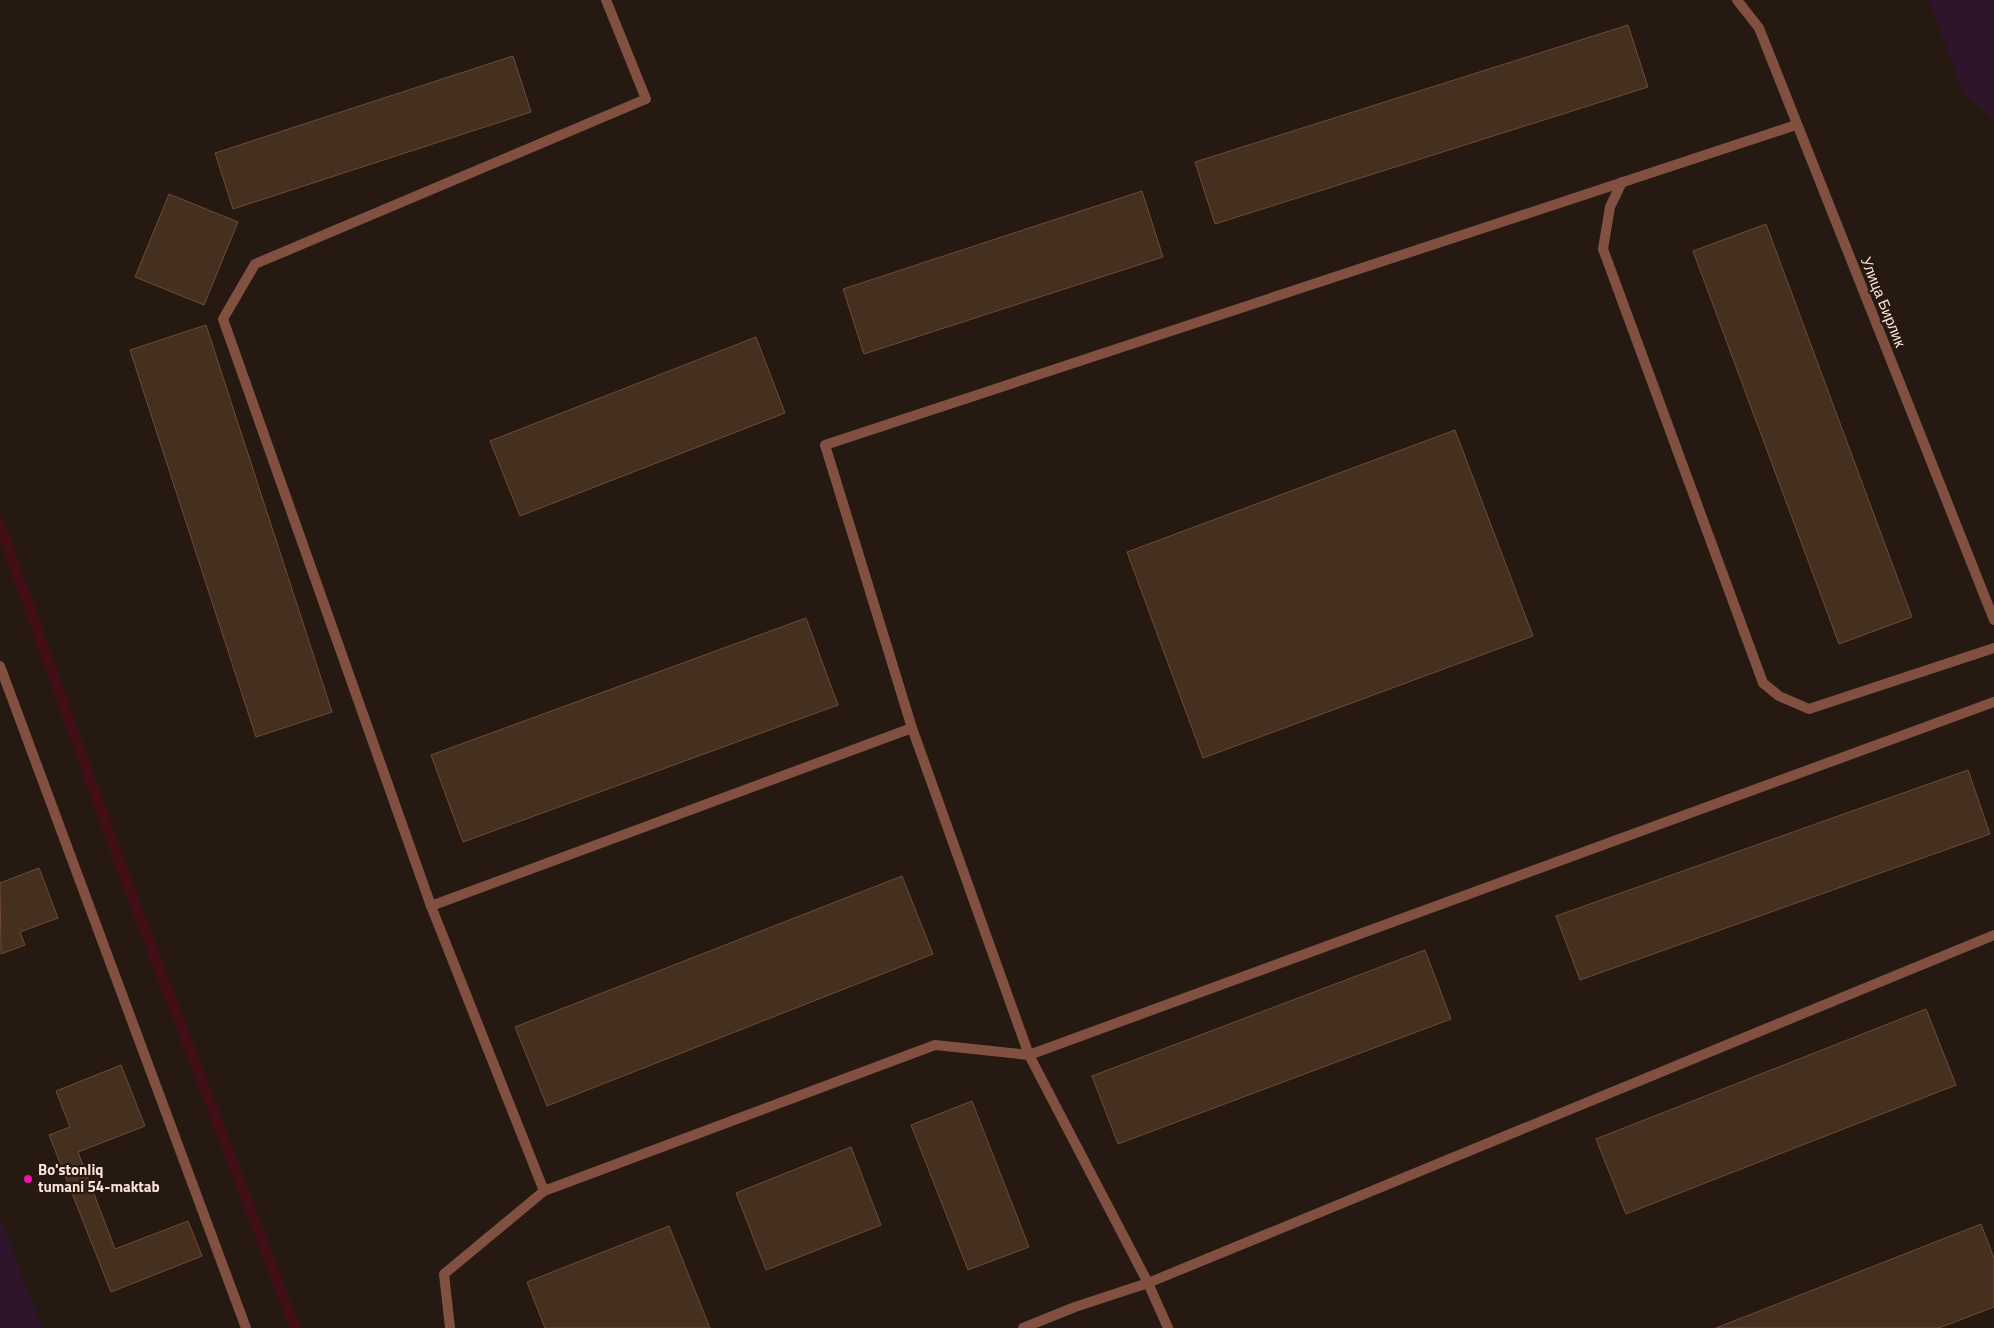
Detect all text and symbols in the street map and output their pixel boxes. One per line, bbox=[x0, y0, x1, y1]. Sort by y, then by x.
street label: Улица Бирлик bbox=[1855, 253, 1912, 351]
place label: Bo'stonliq tumani 54-maktab bbox=[38, 1158, 160, 1198]
marker: Bo'stonliq tumani 54-maktab bbox=[22, 1173, 34, 1185]

